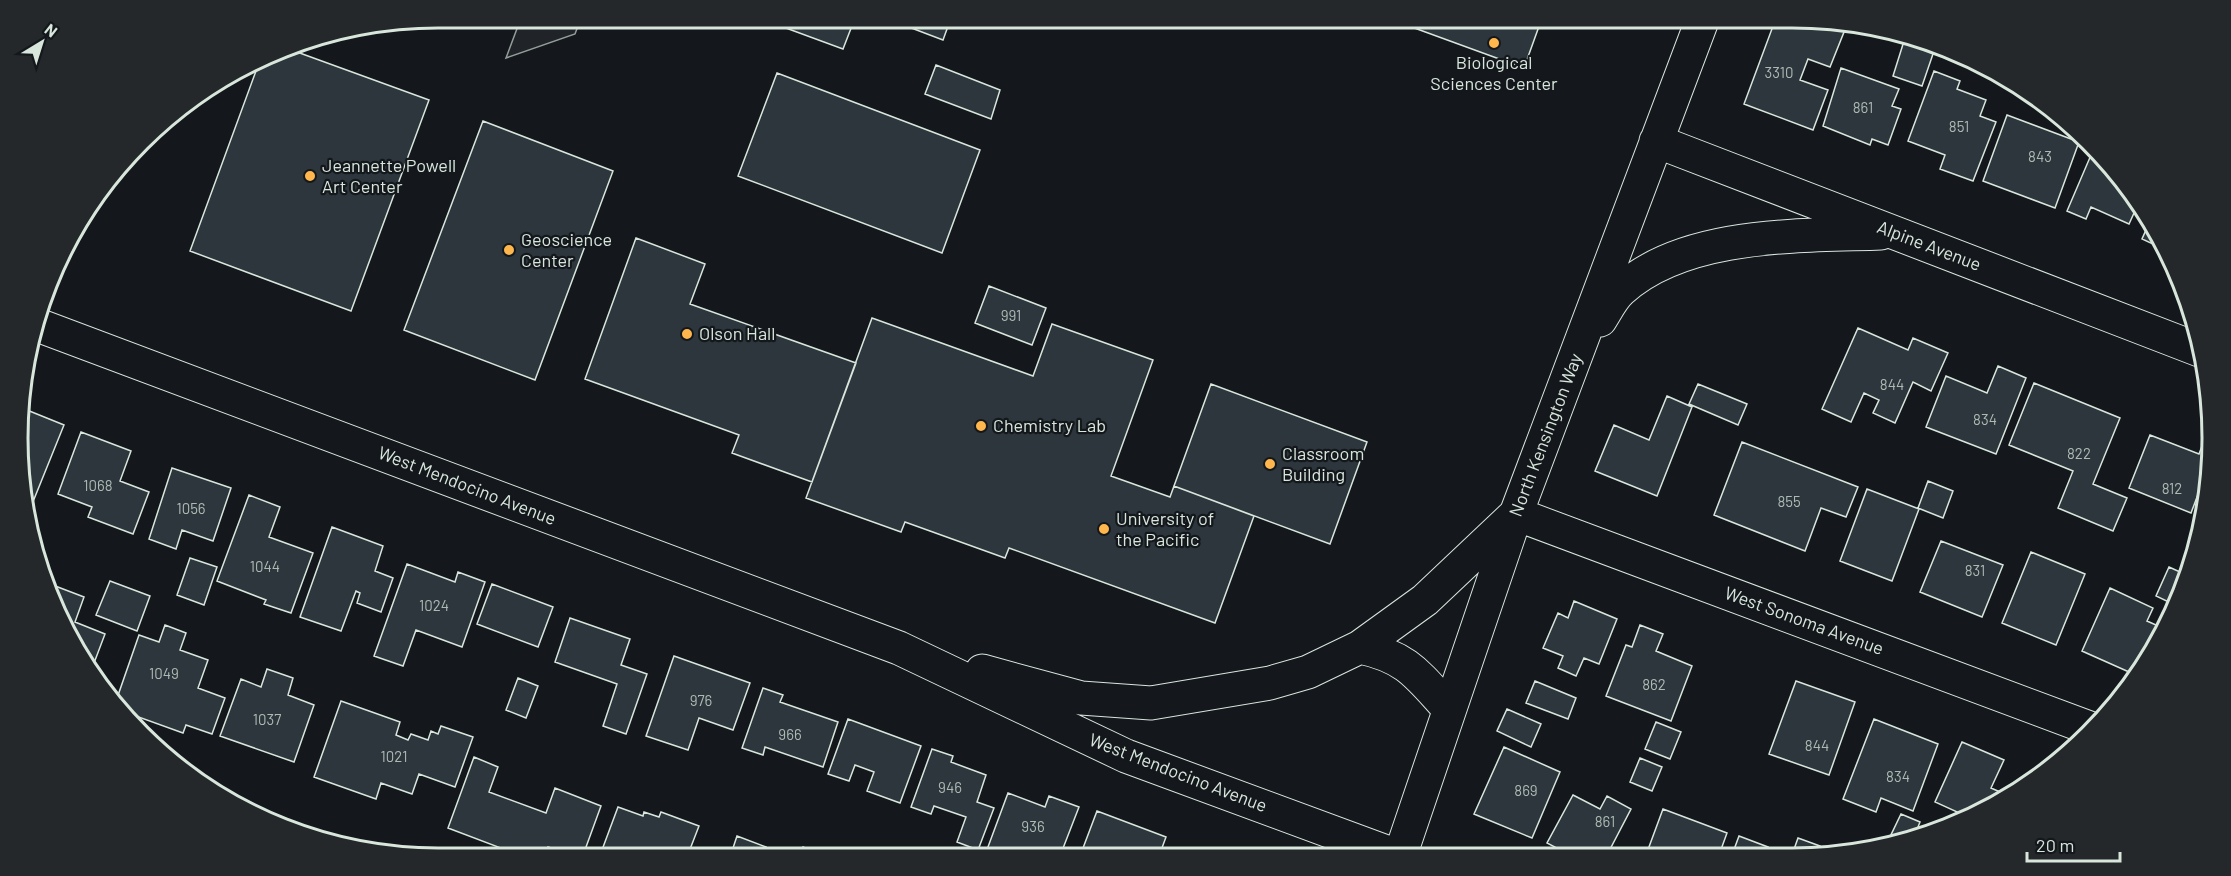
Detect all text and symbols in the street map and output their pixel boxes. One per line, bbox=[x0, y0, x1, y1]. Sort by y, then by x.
north arrow bbox=[12, 12, 72, 72]
text: N bbox=[42, 19, 62, 41]
marker: Biological Sciences Center bbox=[1487, 36, 1501, 50]
place label: Biological Sciences Center bbox=[1430, 51, 1558, 94]
house number: 3310 bbox=[1764, 63, 1794, 81]
house number: 861 bbox=[1853, 98, 1873, 116]
house number: 851 bbox=[1949, 117, 1969, 135]
house number: 843 bbox=[2028, 147, 2052, 165]
place label: Jeannette Powell Art Center bbox=[322, 154, 456, 197]
marker: Jeannette Powell Art Center bbox=[303, 169, 317, 183]
street label: Alpine Avenue bbox=[1874, 215, 1984, 275]
place label: Geoscience Center bbox=[521, 228, 612, 271]
marker: Geoscience Center bbox=[502, 243, 516, 257]
house number: 991 bbox=[1001, 306, 1021, 324]
place label: Olson Hall bbox=[699, 322, 775, 344]
marker: Olson Hall bbox=[680, 327, 694, 341]
street label: North Kensington Way bbox=[1504, 350, 1586, 519]
house number: 844 bbox=[1880, 375, 1904, 393]
house number: 834 bbox=[1973, 410, 1997, 428]
place label: Chemistry Lab bbox=[993, 414, 1106, 436]
marker: Chemistry Lab bbox=[974, 419, 988, 433]
street label: West Mendocino Avenue bbox=[375, 441, 560, 529]
place label: Classroom Building bbox=[1282, 442, 1364, 485]
house number: 822 bbox=[2067, 444, 2091, 462]
marker: Classroom Building bbox=[1263, 457, 1277, 471]
house number: 1068 bbox=[83, 476, 113, 494]
house number: 812 bbox=[2162, 479, 2182, 497]
house number: 855 bbox=[1777, 492, 1801, 510]
house number: 1056 bbox=[176, 499, 206, 517]
place label: University of the Pacific bbox=[1116, 507, 1214, 550]
marker: University of the Pacific bbox=[1097, 522, 1111, 536]
house number: 1044 bbox=[250, 557, 280, 575]
house number: 831 bbox=[1965, 561, 1985, 579]
street label: West Sonoma Avenue bbox=[1722, 581, 1887, 659]
house number: 1024 bbox=[419, 596, 449, 614]
house number: 1049 bbox=[149, 664, 179, 682]
house number: 862 bbox=[1642, 675, 1666, 693]
house number: 976 bbox=[690, 691, 712, 709]
house number: 1037 bbox=[253, 710, 281, 728]
house number: 966 bbox=[778, 725, 802, 743]
street label: West Mendocino Avenue bbox=[1086, 728, 1271, 816]
house number: 844 bbox=[1805, 736, 1829, 754]
house number: 1021 bbox=[381, 747, 407, 765]
house number: 834 bbox=[1886, 767, 1910, 785]
house number: 946 bbox=[938, 778, 962, 796]
house number: 869 bbox=[1514, 781, 1538, 799]
house number: 861 bbox=[1595, 812, 1615, 830]
house number: 936 bbox=[1021, 817, 1045, 835]
scale bar bbox=[2027, 825, 2120, 863]
text: 20 m bbox=[2036, 834, 2074, 856]

